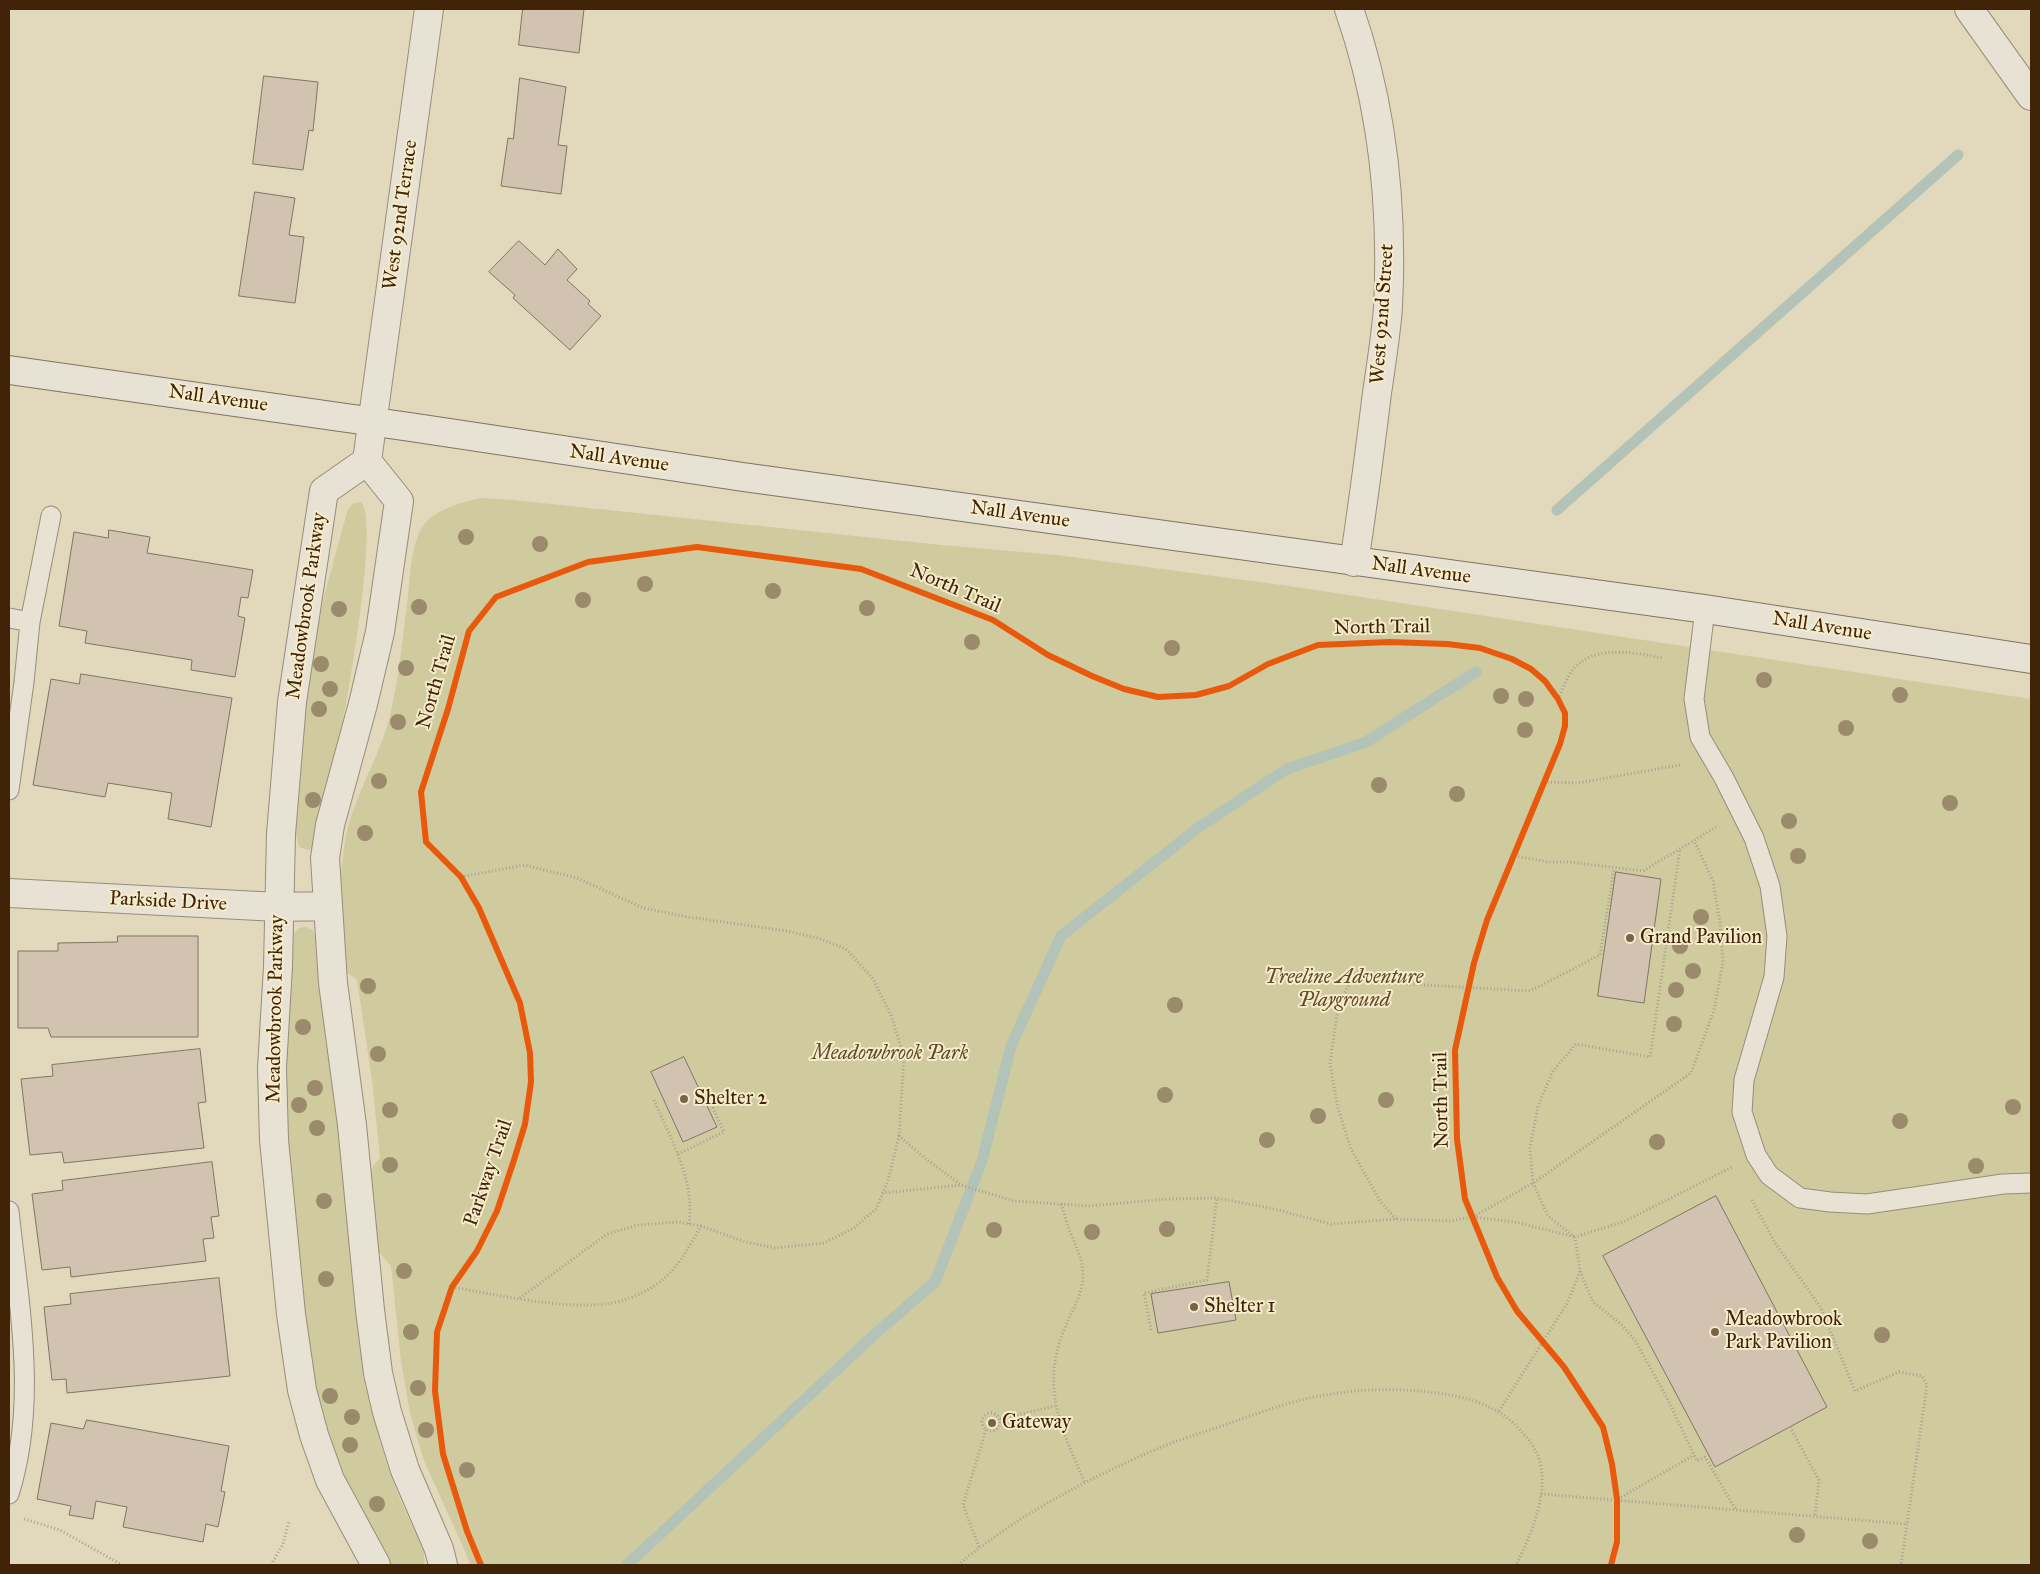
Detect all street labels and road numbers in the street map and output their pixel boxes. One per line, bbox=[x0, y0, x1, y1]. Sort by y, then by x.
street label: West 92nd Terrace bbox=[379, 138, 423, 292]
street label: West 92nd Street bbox=[1366, 243, 1400, 385]
street label: Nall Avenue bbox=[167, 380, 269, 418]
street label: Nall Avenue bbox=[568, 440, 670, 478]
street label: Nall Avenue bbox=[969, 496, 1071, 534]
street label: Meadowbrook Parkway bbox=[282, 511, 332, 701]
street label: Nall Avenue bbox=[1370, 552, 1472, 590]
street label: North Trail bbox=[906, 559, 1004, 619]
street label: Nall Avenue bbox=[1771, 607, 1873, 647]
street label: North Trail bbox=[1333, 615, 1431, 641]
street label: North Trail bbox=[412, 632, 462, 732]
street label: Parkside Drive bbox=[109, 887, 227, 917]
street label: Meadowbrook Parkway bbox=[262, 915, 290, 1103]
street label: North Trail bbox=[1429, 1051, 1455, 1149]
street label: Parkway Trail bbox=[460, 1117, 518, 1229]

